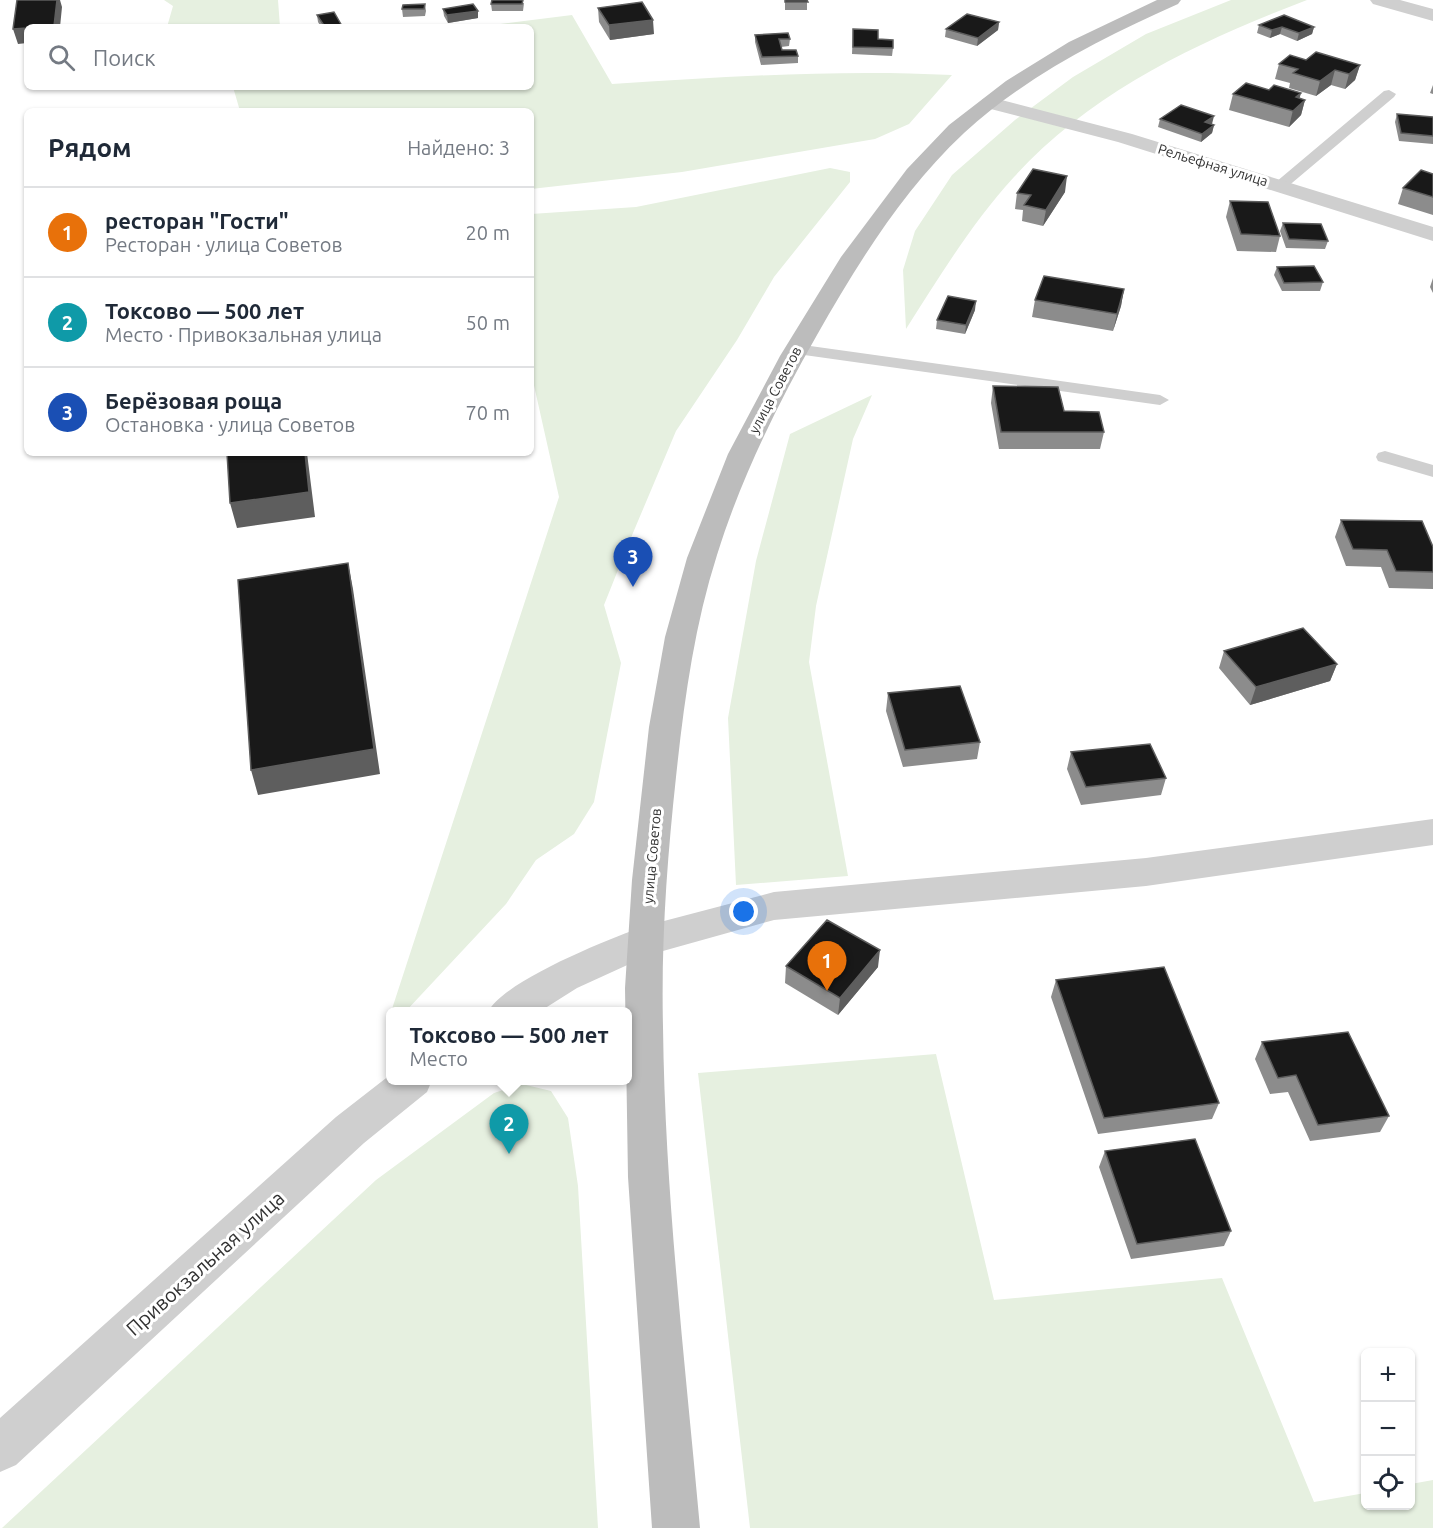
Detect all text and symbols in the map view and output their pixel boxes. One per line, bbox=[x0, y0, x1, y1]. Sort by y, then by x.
search box bbox=[24, 24, 534, 90]
icon: search bbox=[45, 41, 78, 74]
text: Поиск bbox=[93, 45, 156, 70]
text: Рядом bbox=[48, 133, 132, 162]
text: Найдено: 3 bbox=[407, 136, 510, 159]
street label: Рельефная улица bbox=[1156, 141, 1270, 189]
text: ресторан "Гости" bbox=[105, 208, 289, 233]
text: 1 bbox=[62, 221, 73, 244]
text: 20 m bbox=[466, 221, 510, 244]
text: Ресторан · улица Советов bbox=[105, 233, 342, 256]
text: Токсово — 500 лет bbox=[105, 298, 304, 323]
text: 2 bbox=[62, 311, 73, 334]
text: 50 m bbox=[466, 311, 510, 334]
text: Место · Привокзальная улица bbox=[105, 323, 382, 346]
street label: улица Советов bbox=[745, 344, 805, 436]
text: Берёзовая роща bbox=[105, 388, 282, 413]
text: 3 bbox=[62, 401, 73, 424]
text: 70 m bbox=[466, 401, 510, 424]
text: Остановка · улица Советов bbox=[105, 413, 355, 436]
pin: 3 bbox=[614, 538, 652, 587]
street label: улица Советов bbox=[640, 808, 664, 904]
your location bbox=[729, 897, 758, 926]
pin: 1 bbox=[808, 942, 846, 991]
popup bbox=[386, 1007, 632, 1085]
text: Токсово — 500 лет bbox=[409, 1022, 609, 1047]
text: Место bbox=[409, 1047, 468, 1070]
pin: 2 bbox=[490, 1104, 528, 1154]
street label: Привокзальная улица bbox=[121, 1186, 289, 1340]
map controls bbox=[1361, 1348, 1415, 1510]
button: + bbox=[1361, 1348, 1415, 1402]
button: − bbox=[1361, 1402, 1415, 1456]
button: locate bbox=[1361, 1456, 1415, 1510]

